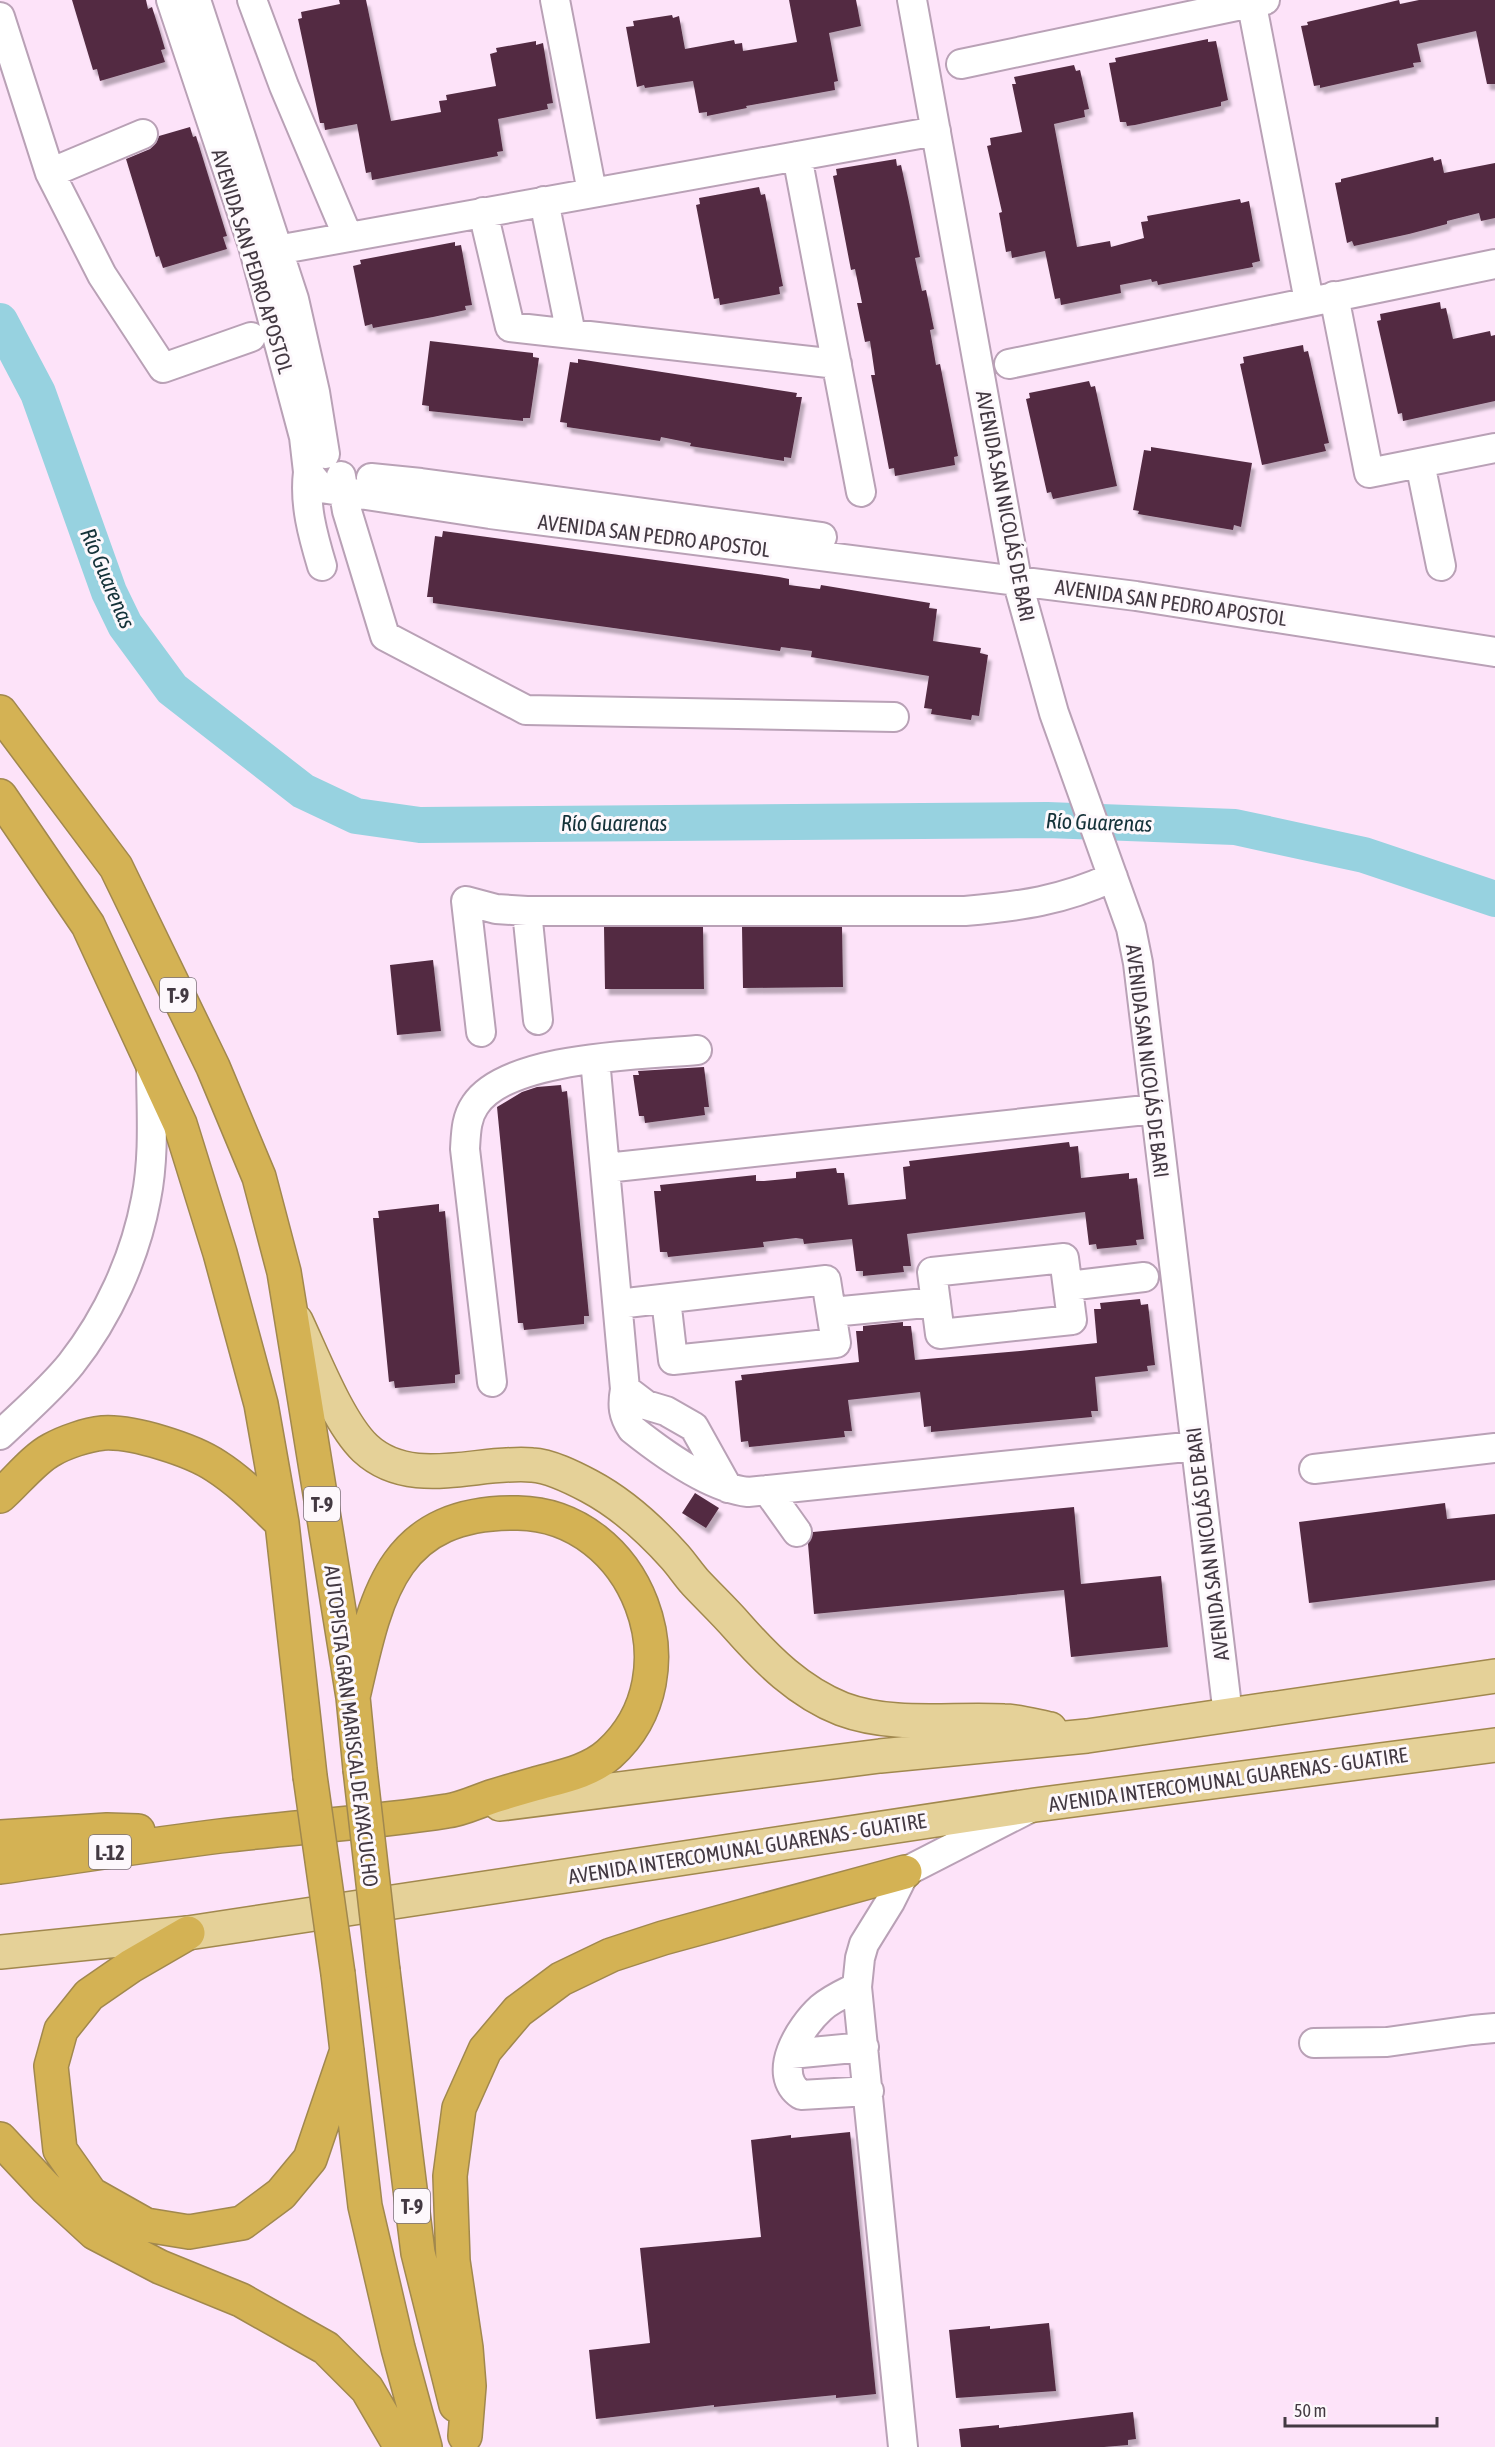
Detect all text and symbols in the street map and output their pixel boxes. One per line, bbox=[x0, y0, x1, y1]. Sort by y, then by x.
street label: AVENIDA SAN PEDRO APOSTOL bbox=[207, 146, 299, 376]
street label: AVENIDA SAN NICOLÁS DE BARI bbox=[972, 388, 1040, 624]
street label: AVENIDA SAN PEDRO APOSTOL bbox=[537, 509, 771, 561]
water label: Río Guarenas bbox=[75, 524, 141, 632]
street label: AVENIDA SAN PEDRO APOSTOL bbox=[1054, 574, 1288, 630]
water label: Río Guarenas bbox=[1045, 807, 1153, 837]
water label: Río Guarenas bbox=[561, 810, 667, 836]
street label: AVENIDA SAN NICOLÁS DE BARI bbox=[1122, 943, 1174, 1179]
road number: T-9 bbox=[160, 978, 196, 1012]
street label: AVENIDA SAN NICOLÁS DE BARI bbox=[1181, 1426, 1233, 1662]
road number: T-9 bbox=[304, 1487, 340, 1521]
street label: AUTOPISTA GRAN MARISCAL DE AYACUCHO bbox=[320, 1564, 384, 1888]
street label: AVENIDA INTERCOMUNAL GUARENAS - GUATIRE bbox=[1047, 1742, 1409, 1816]
street label: AVENIDA INTERCOMUNAL GUARENAS - GUATIRE bbox=[566, 1808, 928, 1888]
road number: L-12 bbox=[89, 1835, 131, 1869]
road number: T-9 bbox=[394, 2189, 430, 2223]
scale bar bbox=[1285, 2390, 1436, 2428]
text: 50 m bbox=[1294, 2400, 1326, 2421]

